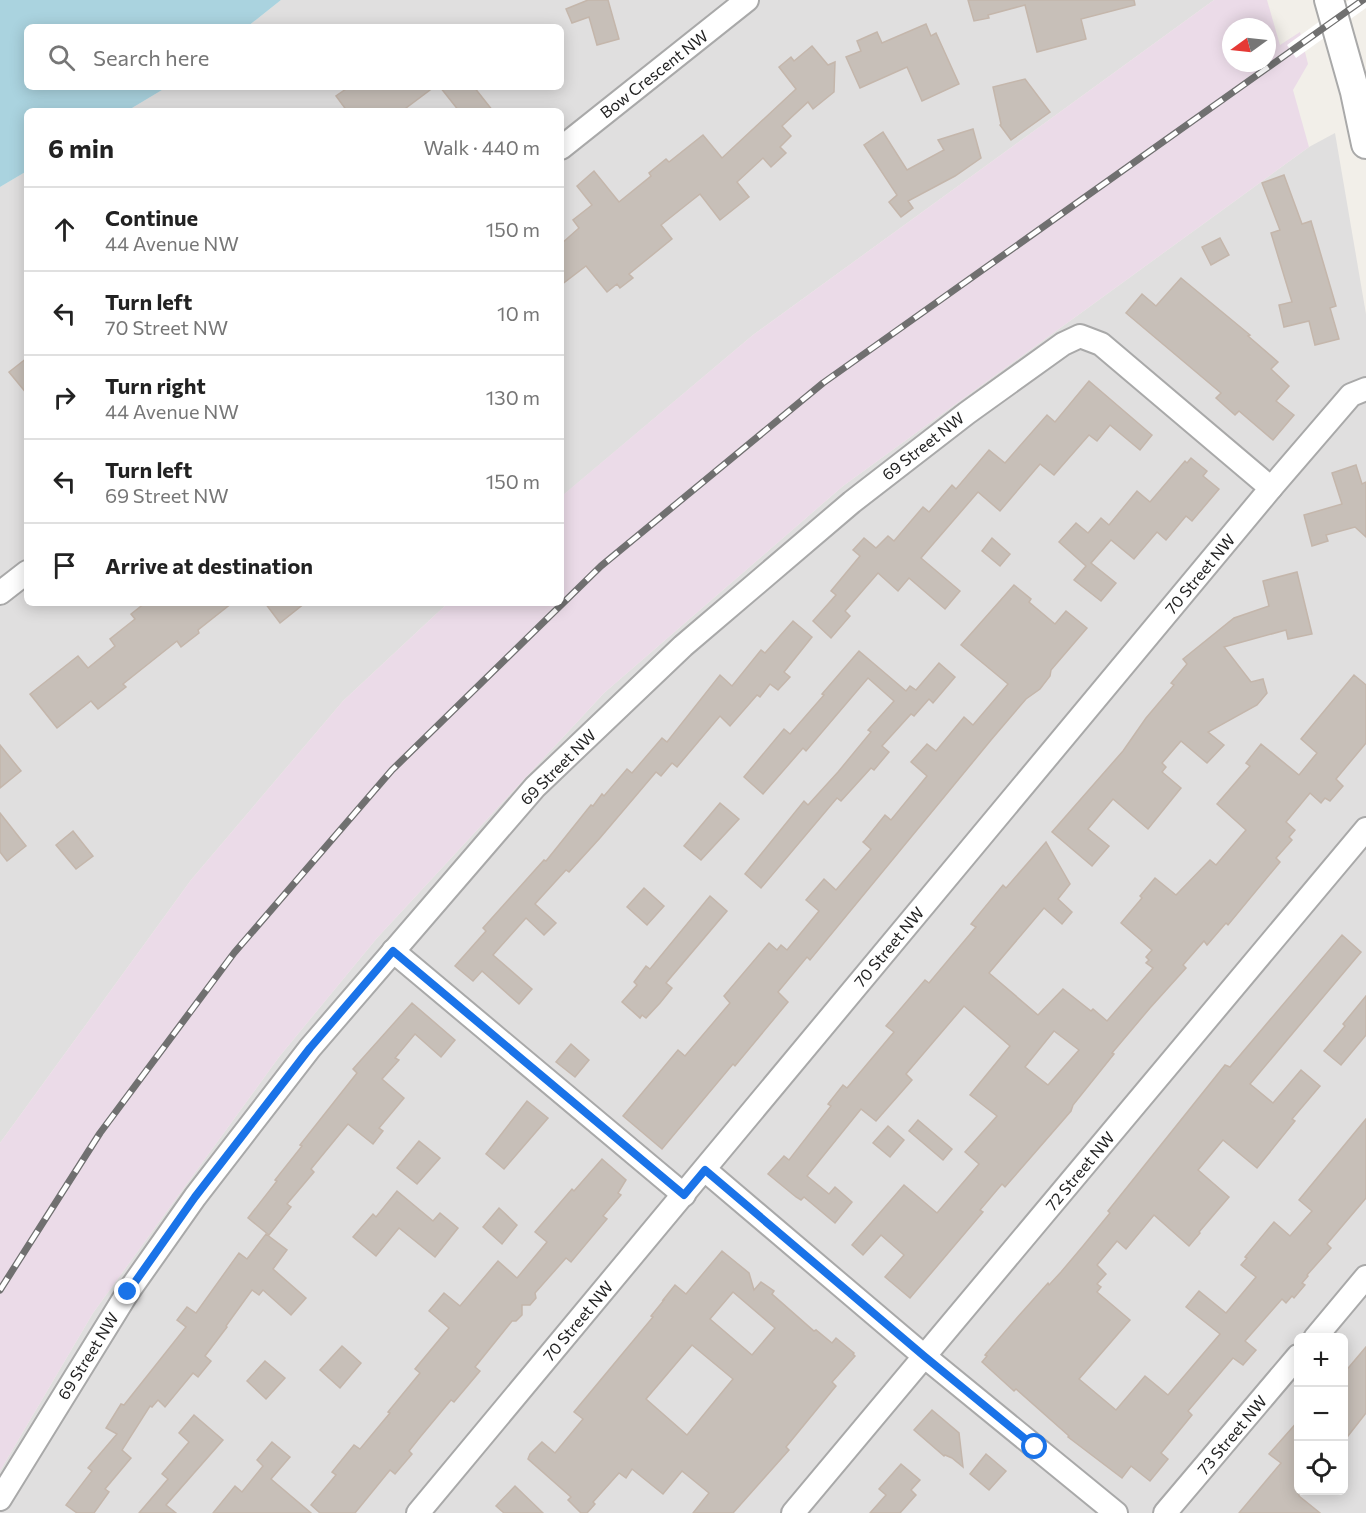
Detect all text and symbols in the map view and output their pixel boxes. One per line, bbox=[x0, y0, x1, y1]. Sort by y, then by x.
north arrow bbox=[1222, 18, 1276, 72]
search box bbox=[24, 24, 564, 90]
street label: Bow Crescent NW bbox=[596, 26, 711, 122]
icon: search bbox=[45, 41, 78, 74]
text: Search here bbox=[93, 44, 209, 71]
text: 6 min bbox=[48, 132, 114, 163]
text: Walk · 440 m bbox=[424, 135, 540, 159]
text: Continue bbox=[105, 204, 198, 231]
icon: ahead bbox=[48, 213, 81, 246]
text: 150 m bbox=[486, 217, 540, 241]
text: 44 Avenue NW bbox=[105, 231, 239, 255]
text: Turn left bbox=[105, 288, 192, 315]
icon: left bbox=[48, 297, 81, 330]
text: 10 m bbox=[497, 301, 540, 325]
text: 70 Street NW bbox=[105, 315, 228, 339]
text: Turn right bbox=[105, 372, 206, 399]
icon: right bbox=[48, 381, 81, 414]
text: 130 m bbox=[486, 385, 540, 409]
text: 44 Avenue NW bbox=[105, 399, 239, 423]
street label: 69 Street NW bbox=[878, 408, 968, 484]
text: Turn left bbox=[105, 456, 192, 483]
icon: left bbox=[48, 465, 81, 498]
text: 150 m bbox=[486, 469, 540, 493]
text: 69 Street NW bbox=[105, 483, 229, 507]
street label: 70 Street NW bbox=[1161, 530, 1239, 618]
icon: arrive bbox=[48, 549, 81, 582]
text: Arrive at destination bbox=[105, 552, 313, 579]
street label: 69 Street NW bbox=[516, 725, 599, 808]
street label: 70 Street NW bbox=[850, 903, 928, 991]
street label: 72 Street NW bbox=[1041, 1127, 1118, 1214]
street label: 70 Street NW bbox=[539, 1277, 617, 1365]
route end bbox=[114, 1278, 140, 1304]
street label: 69 Street NW bbox=[53, 1309, 122, 1403]
map controls bbox=[1294, 1333, 1348, 1495]
button: + bbox=[1294, 1333, 1348, 1387]
button: − bbox=[1294, 1387, 1348, 1441]
street label: 73 Street NW bbox=[1193, 1391, 1270, 1478]
route start bbox=[1021, 1433, 1047, 1459]
button: locate bbox=[1294, 1441, 1348, 1495]

